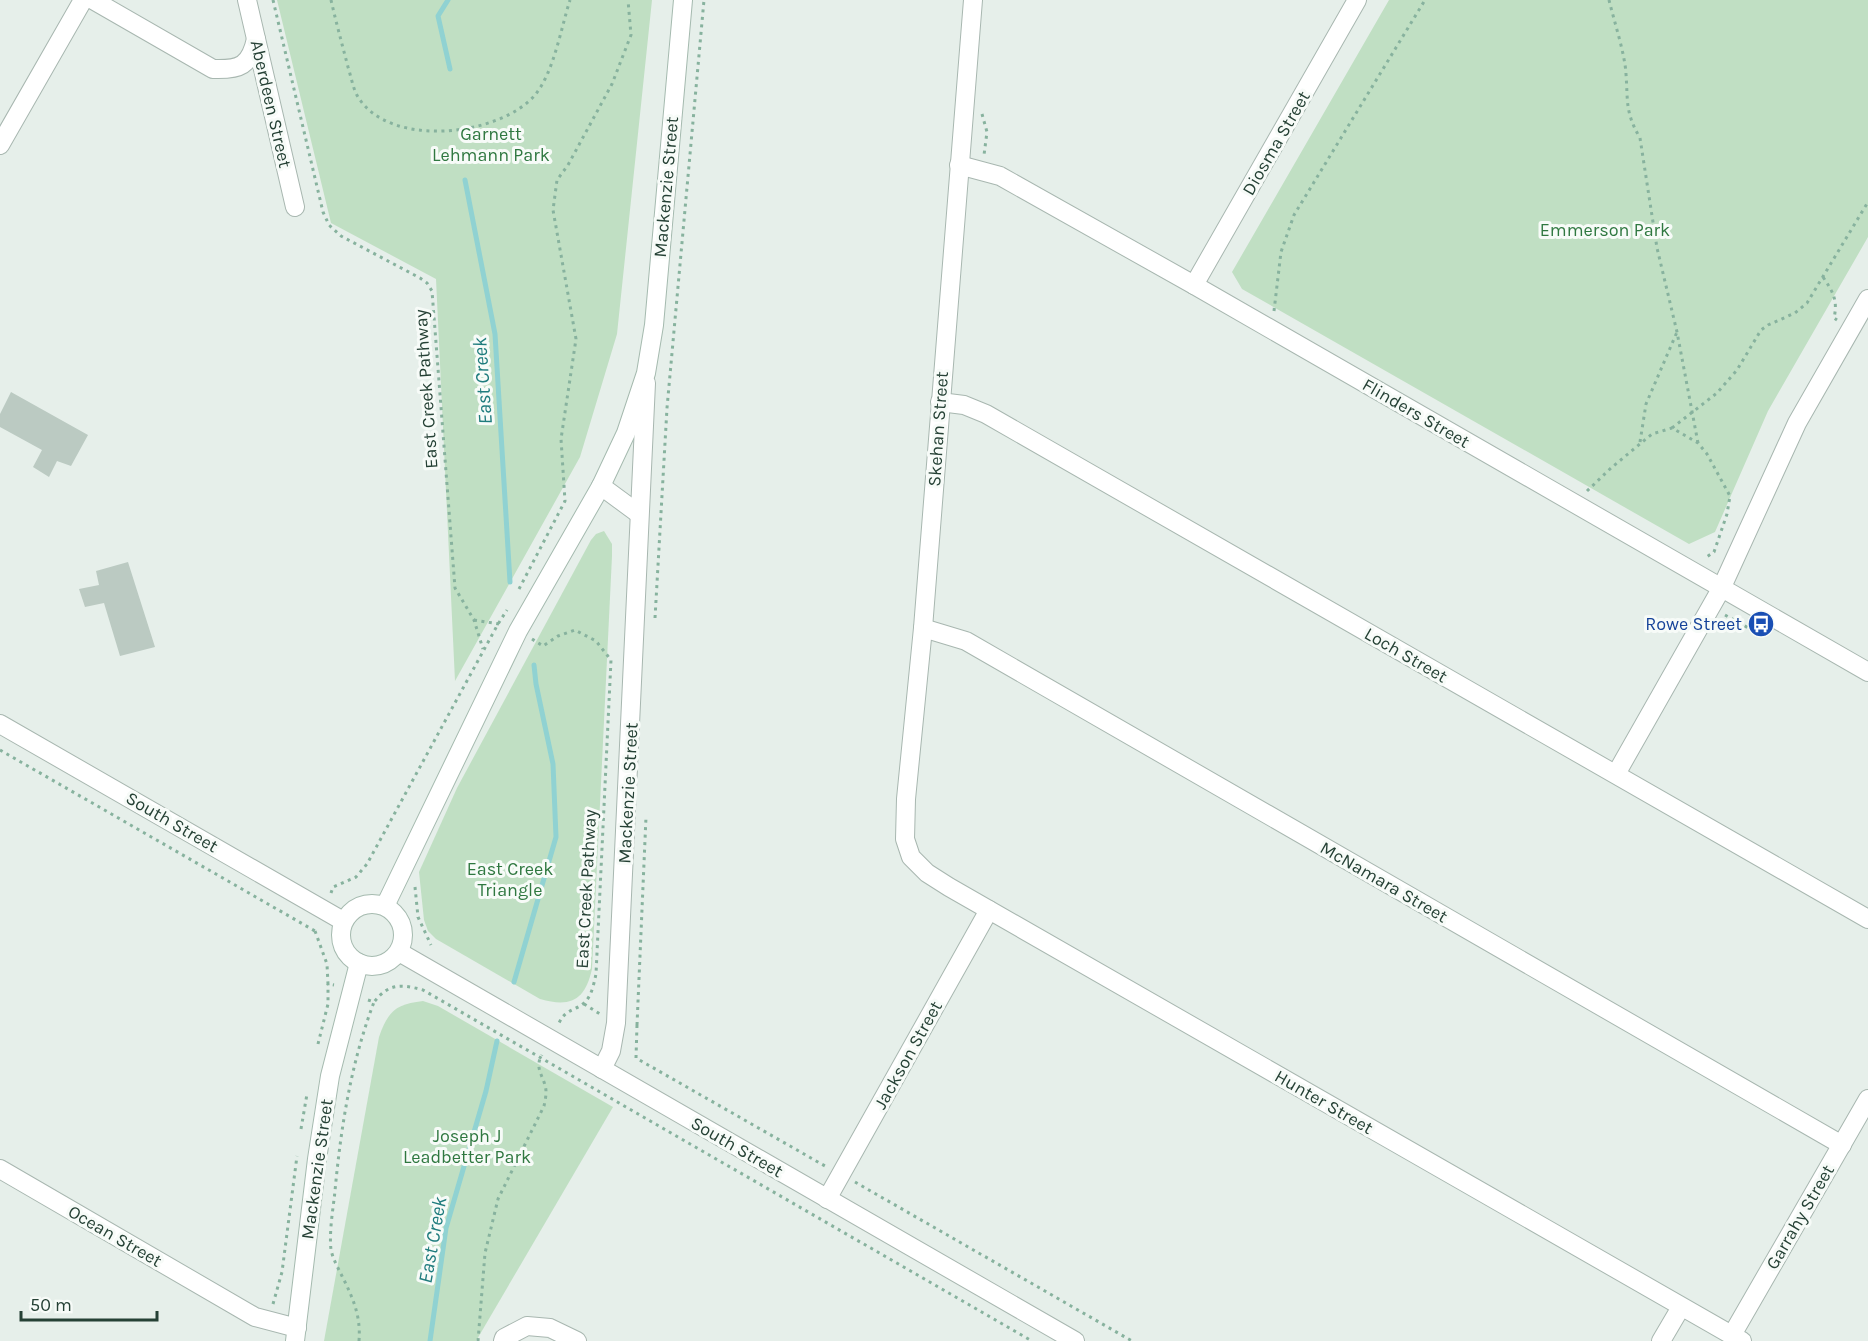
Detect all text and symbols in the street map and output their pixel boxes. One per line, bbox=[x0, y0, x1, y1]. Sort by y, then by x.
street label: Aberdeen Street bbox=[246, 38, 296, 170]
street label: Diosma Street bbox=[1237, 87, 1315, 199]
street label: Mackenzie Street bbox=[649, 115, 683, 258]
park label: Garnett Lehmann Park bbox=[432, 123, 550, 166]
park label: Emmerson Park bbox=[1540, 219, 1670, 241]
street label: East Creek Pathway bbox=[409, 308, 443, 469]
water label: East Creek bbox=[468, 336, 497, 425]
street label: Skehan Street bbox=[923, 370, 953, 487]
street label: Flinders Street bbox=[1358, 373, 1474, 453]
bus stop icon: Rowe Street bbox=[1746, 609, 1776, 639]
place label: Rowe Street bbox=[1645, 613, 1742, 635]
street label: Loch Street bbox=[1361, 622, 1452, 688]
street label: Mackenzie Street bbox=[613, 722, 643, 864]
street label: South Street bbox=[122, 787, 222, 857]
street label: East Creek Pathway bbox=[571, 808, 601, 969]
street label: McNamara Street bbox=[1316, 837, 1452, 928]
park label: East Creek Triangle bbox=[467, 858, 553, 901]
street label: Jackson Street bbox=[869, 997, 947, 1113]
street label: Hunter Street bbox=[1271, 1065, 1377, 1139]
street label: Mackenzie Street bbox=[296, 1097, 338, 1241]
street label: South Street bbox=[687, 1112, 787, 1182]
park label: Joseph J Leadbetter Park bbox=[403, 1125, 531, 1168]
street label: Garrahy Street bbox=[1761, 1160, 1839, 1273]
water label: East Creek bbox=[414, 1194, 452, 1285]
street label: Ocean Street bbox=[64, 1200, 166, 1272]
scale bar bbox=[21, 1284, 158, 1322]
text: 50 m bbox=[30, 1294, 72, 1316]

